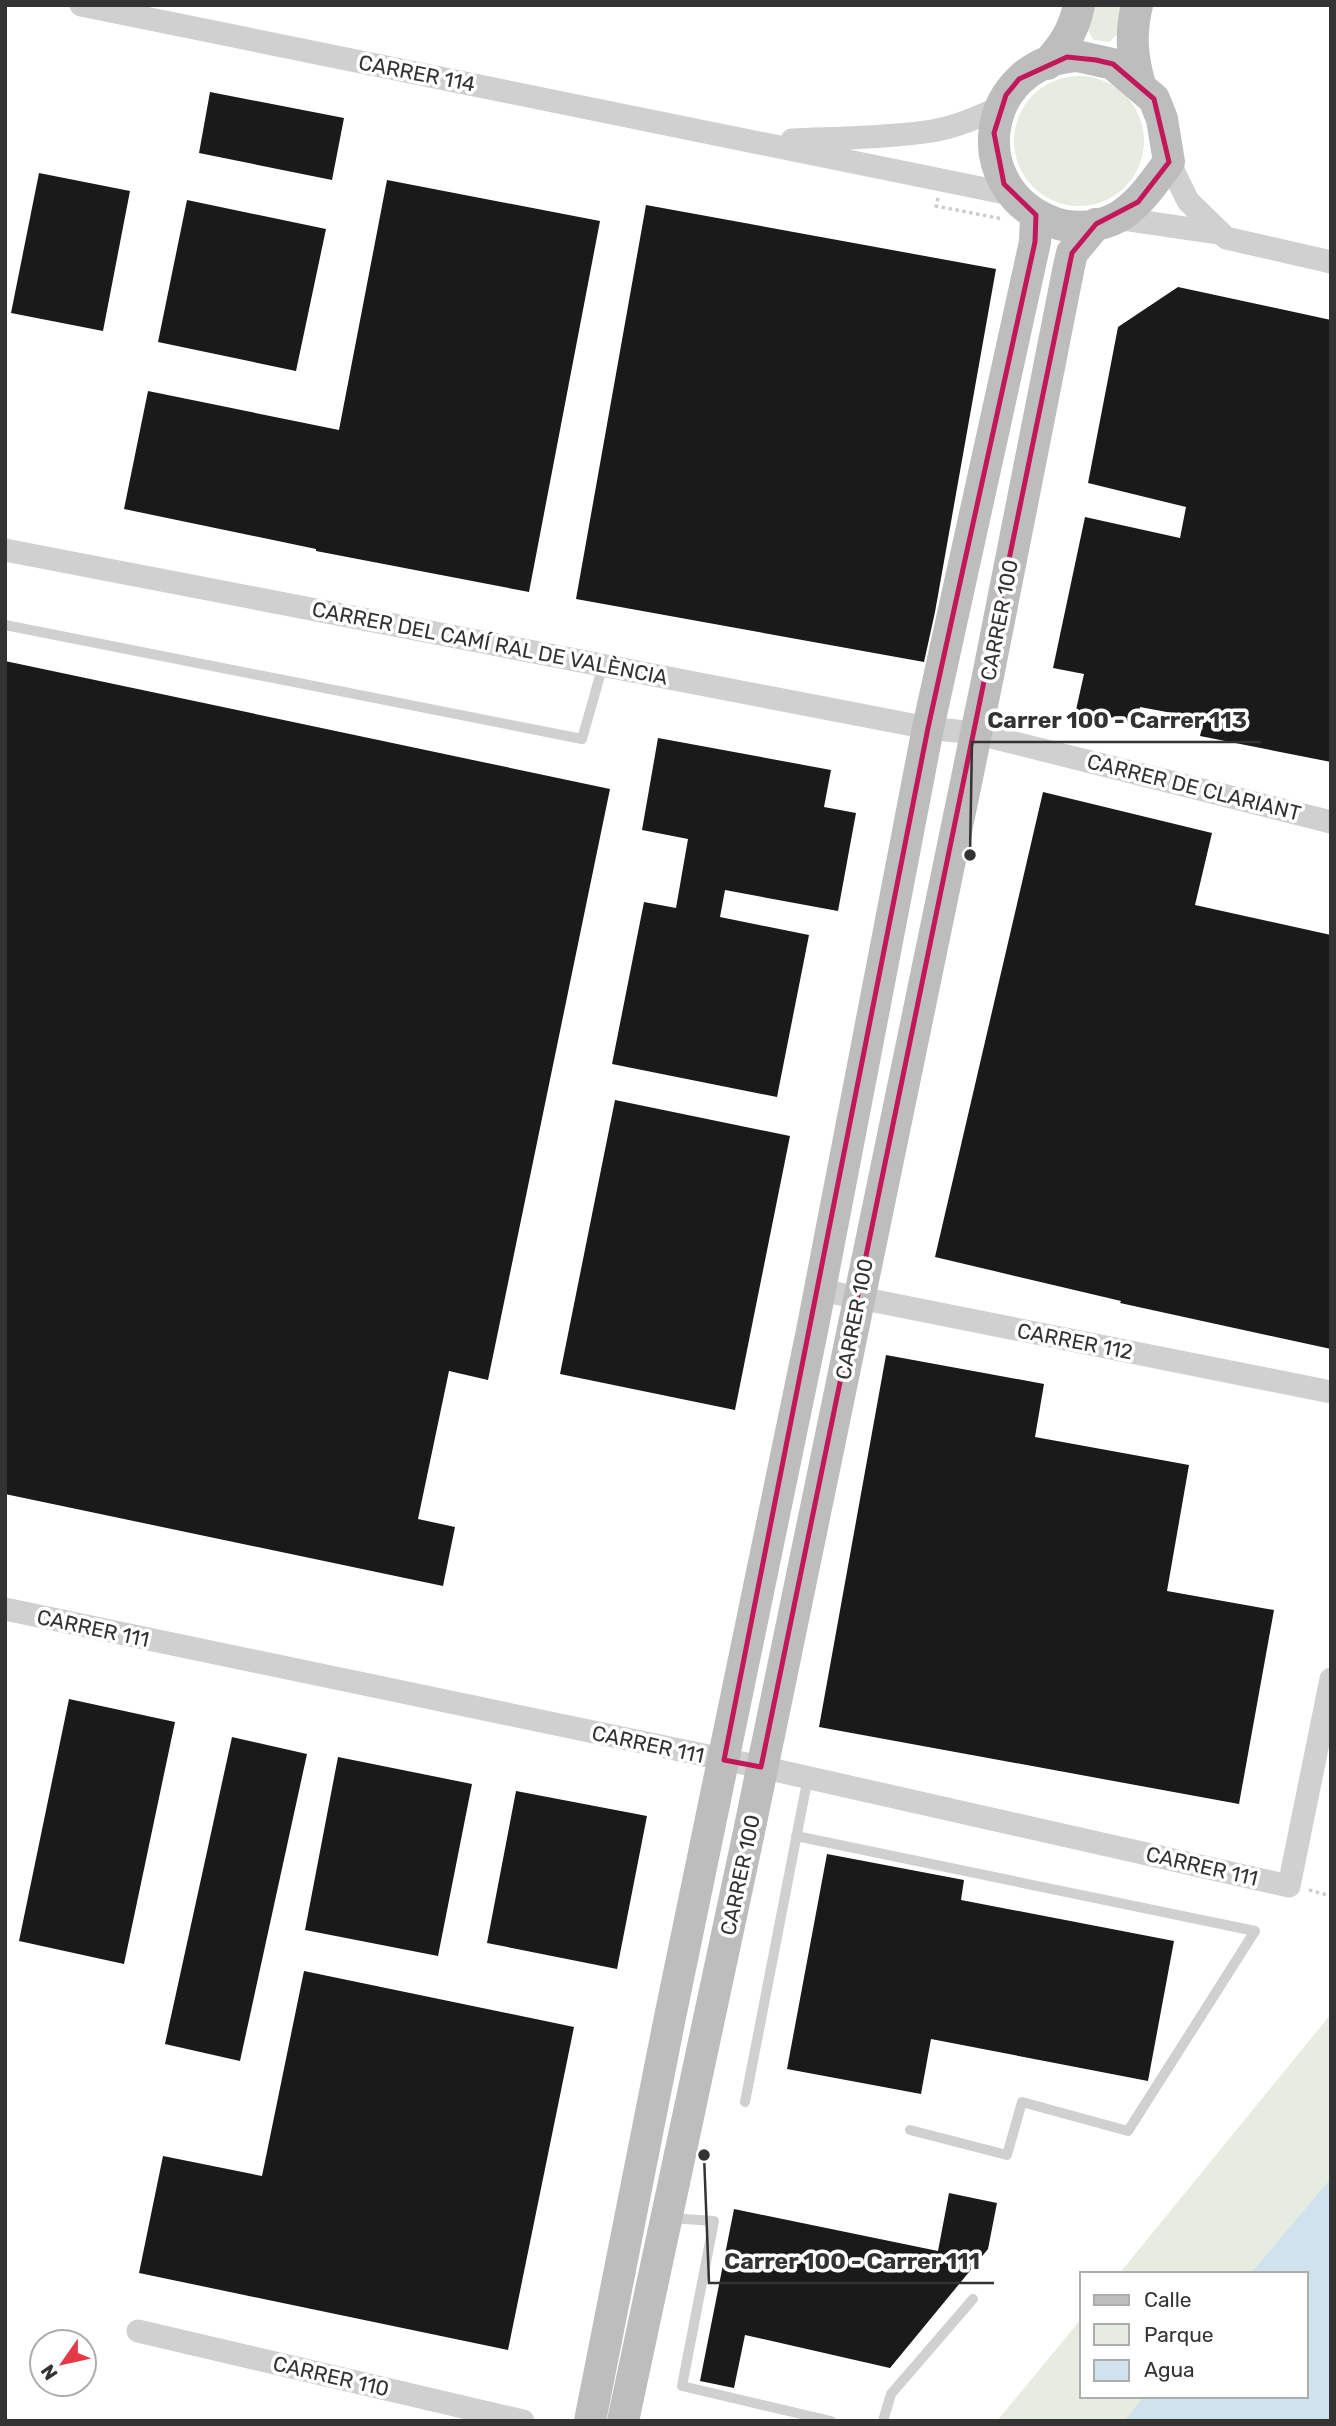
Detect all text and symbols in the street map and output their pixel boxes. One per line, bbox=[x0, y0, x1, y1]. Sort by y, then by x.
street label: CARRER 114 bbox=[357, 49, 477, 97]
street label: CARRER 100 bbox=[975, 557, 1023, 683]
street label: CARRER DEL CAMÍ RAL DE VALÈNCIA bbox=[310, 596, 670, 690]
callout: Carrer 100 - Carrer 113 bbox=[972, 698, 1261, 742]
text: Carrer 100 - Carrer 113 bbox=[987, 706, 1247, 734]
street label: CARRER DE CLARIANT bbox=[1084, 748, 1304, 826]
street label: CARRER 100 bbox=[830, 1256, 878, 1382]
street label: CARRER 112 bbox=[1015, 1318, 1135, 1364]
street label: CARRER 111 bbox=[35, 1604, 151, 1652]
street label: CARRER 111 bbox=[590, 1720, 706, 1768]
street label: CARRER 100 bbox=[715, 1812, 765, 1938]
street label: CARRER 111 bbox=[1144, 1841, 1260, 1891]
callout: Carrer 100 - Carrer 111 bbox=[709, 2239, 994, 2283]
text: Carrer 100 - Carrer 111 bbox=[724, 2247, 980, 2275]
legend bbox=[1080, 2272, 1308, 2398]
text: Calle bbox=[1144, 2287, 1192, 2312]
text: Parque bbox=[1144, 2322, 1214, 2347]
north arrow bbox=[28, 2328, 98, 2398]
street label: CARRER 110 bbox=[271, 2351, 391, 2401]
text: Agua bbox=[1144, 2357, 1195, 2382]
text: N bbox=[36, 2360, 63, 2384]

